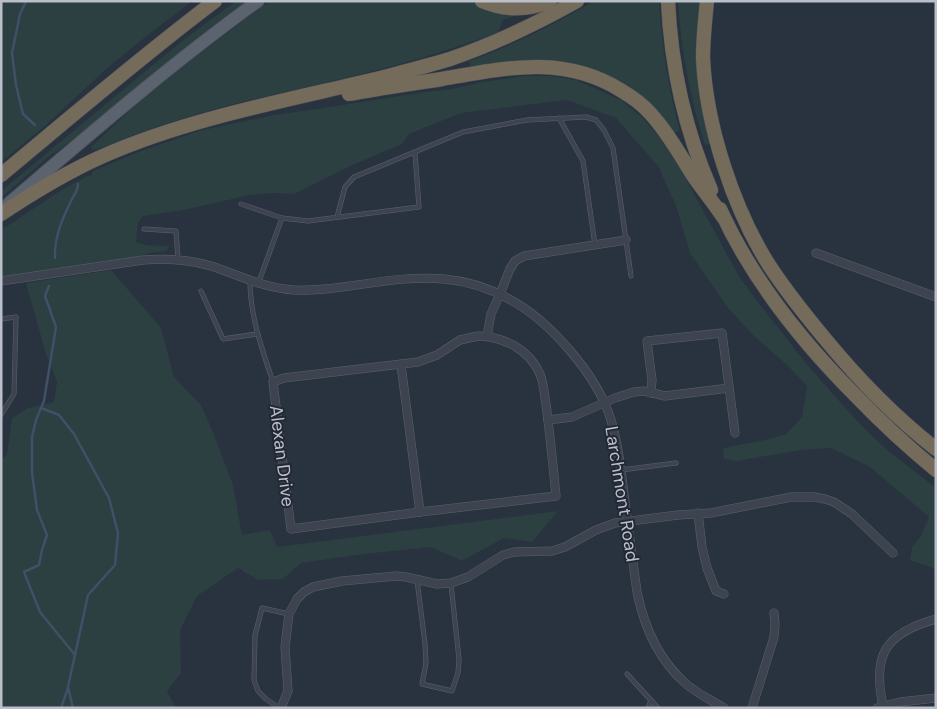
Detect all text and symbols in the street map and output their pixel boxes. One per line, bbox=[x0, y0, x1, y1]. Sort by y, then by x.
street label: Alexan Drive bbox=[264, 404, 300, 508]
street label: Larchmont Road bbox=[599, 424, 645, 564]

